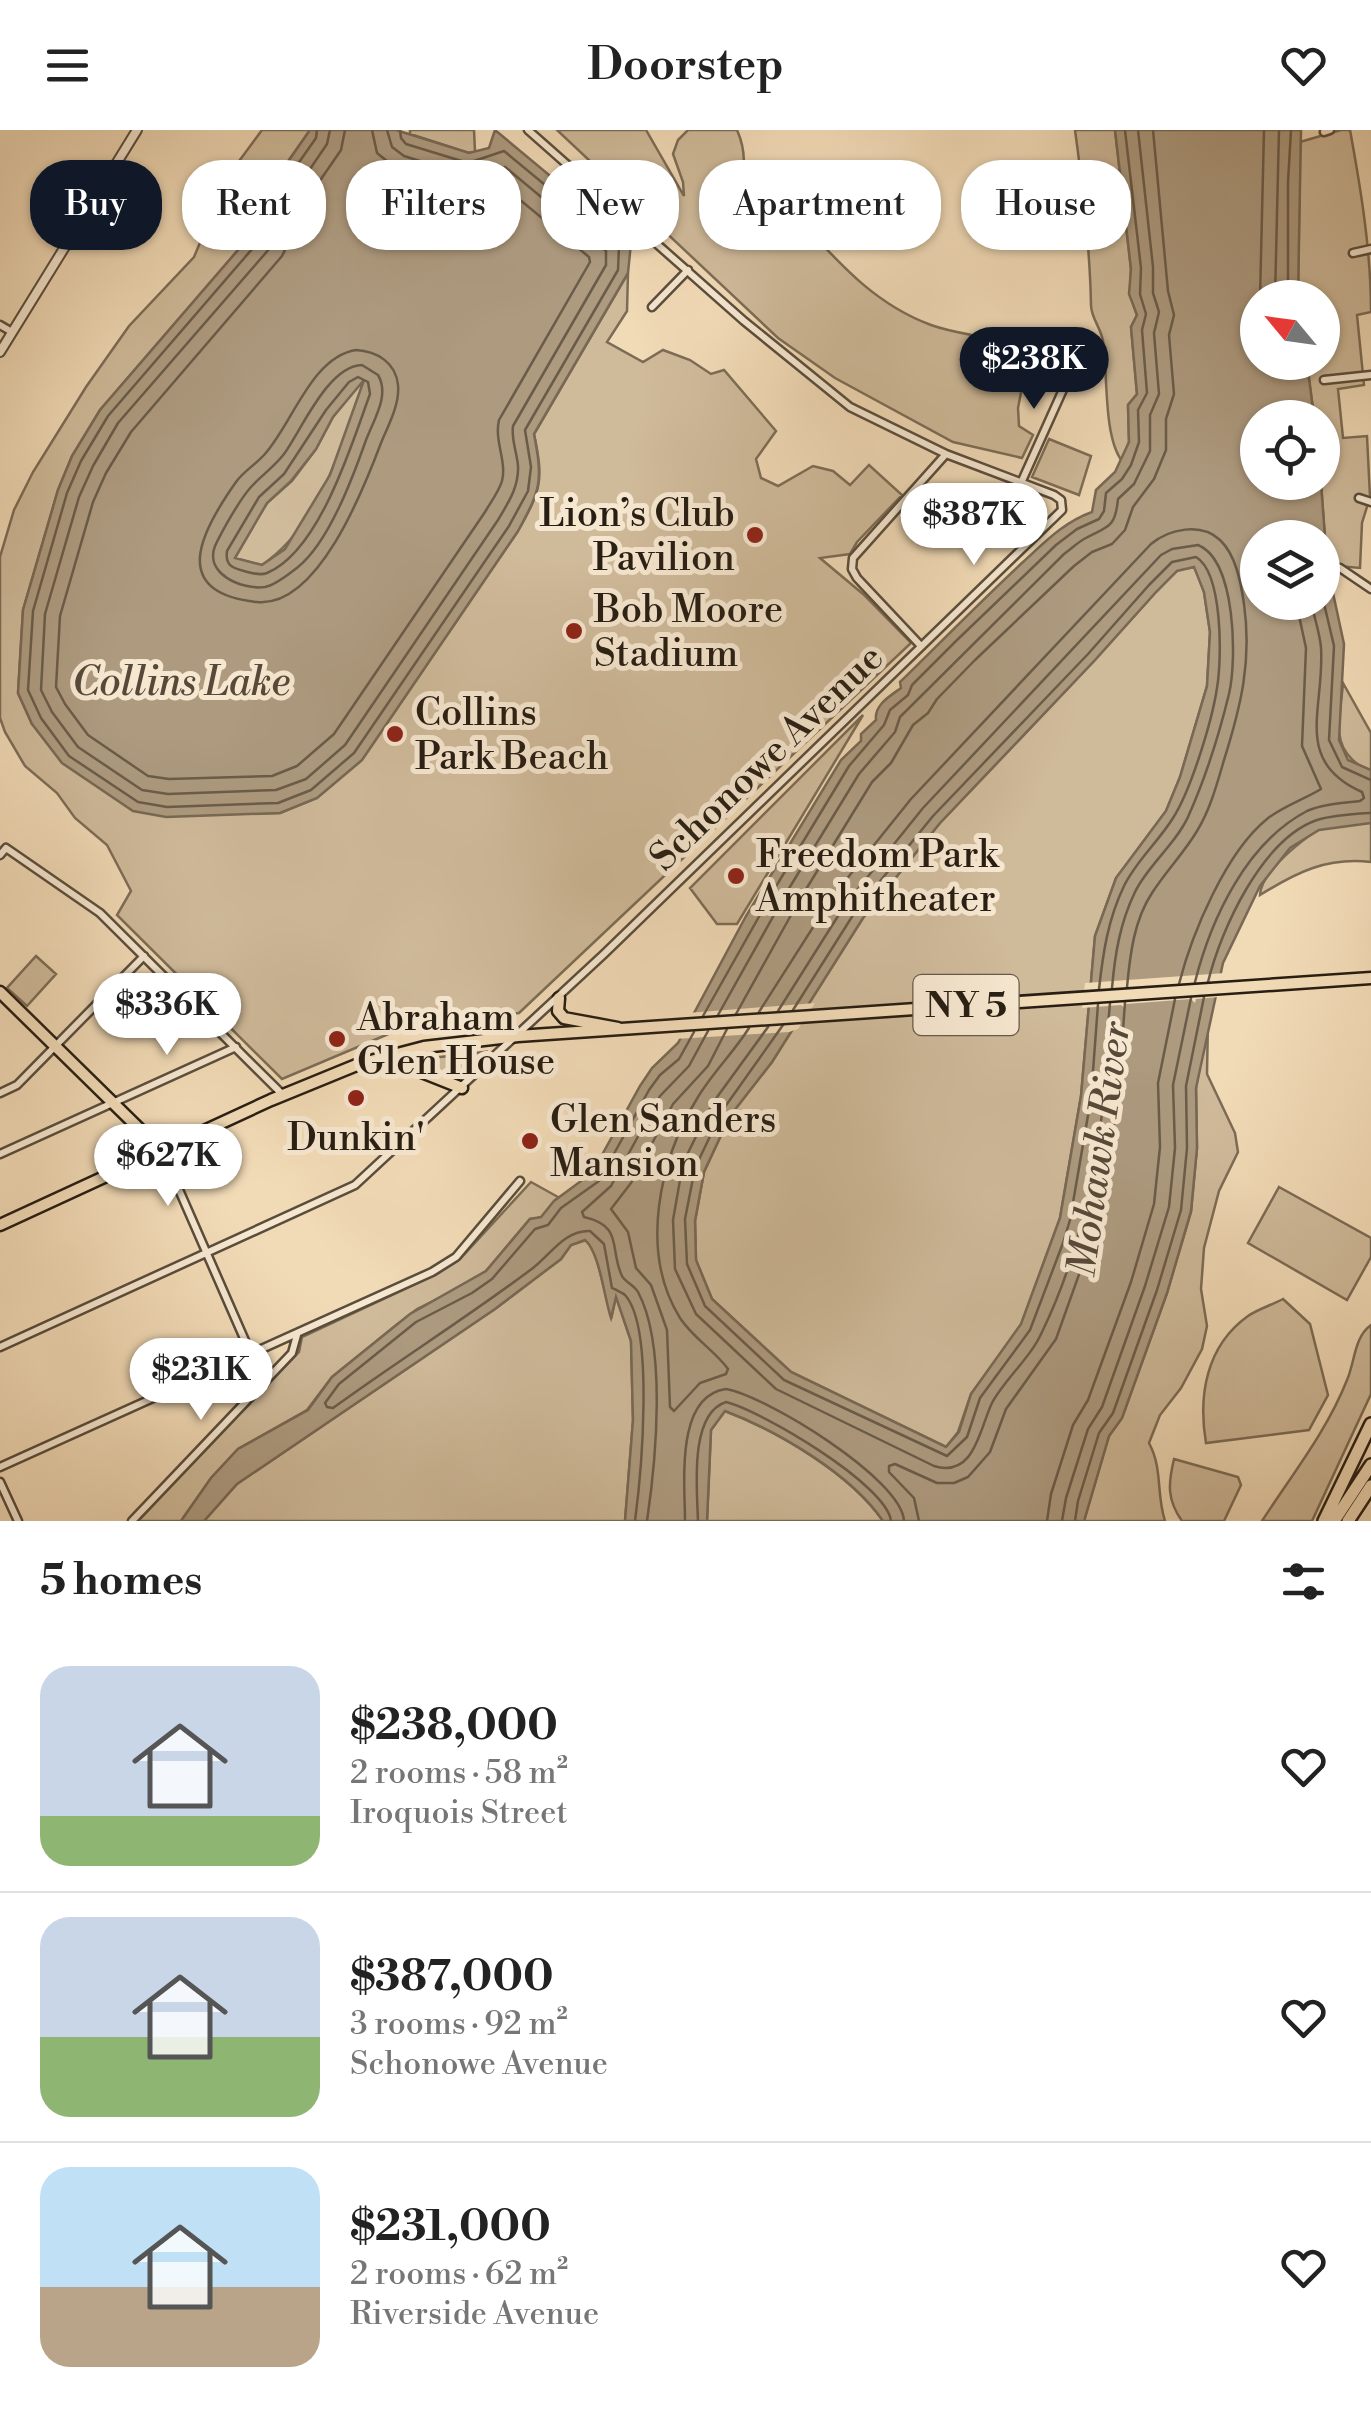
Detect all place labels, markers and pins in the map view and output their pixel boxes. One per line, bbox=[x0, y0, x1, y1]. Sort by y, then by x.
pin: $238K bbox=[964, 327, 1104, 412]
pin: $387K bbox=[904, 483, 1044, 568]
place label: Lion’s Club Pavilion bbox=[539, 491, 735, 582]
marker: Lion’s Club Pavilion bbox=[744, 524, 766, 546]
place label: Bob Moore Stadium bbox=[593, 587, 783, 678]
marker: Bob Moore Stadium bbox=[563, 620, 585, 642]
place label: Collins Park Beach bbox=[415, 690, 609, 781]
marker: Collins Park Beach bbox=[384, 723, 406, 745]
place label: Freedom Park Amphitheater bbox=[755, 832, 1000, 923]
marker: Freedom Park Amphitheater bbox=[725, 865, 747, 887]
pin: $336K bbox=[97, 973, 237, 1058]
place label: Abraham Glen House bbox=[356, 995, 555, 1086]
marker: Abraham Glen House bbox=[326, 1028, 348, 1050]
marker: Dunkin' bbox=[345, 1087, 367, 1109]
place label: Glen Sanders Mansion bbox=[550, 1097, 776, 1188]
place label: Dunkin' bbox=[287, 1115, 425, 1162]
pin: $627K bbox=[98, 1124, 238, 1209]
marker: Glen Sanders Mansion bbox=[519, 1130, 541, 1152]
pin: $231K bbox=[131, 1338, 271, 1423]

